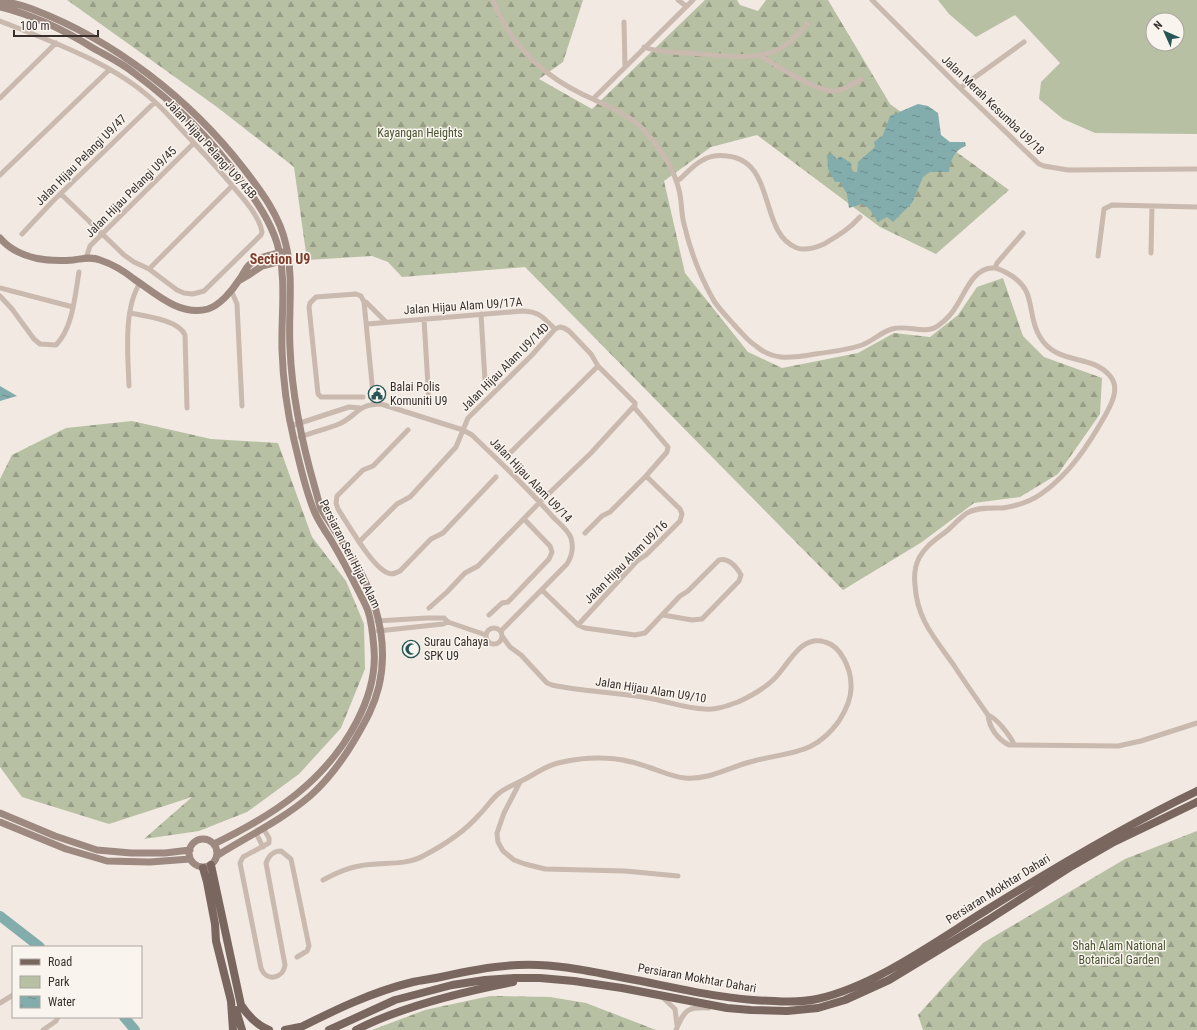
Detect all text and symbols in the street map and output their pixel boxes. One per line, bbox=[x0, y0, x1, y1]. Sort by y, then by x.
scale bar bbox=[14, 12, 98, 38]
north arrow bbox=[1145, 12, 1185, 52]
text: N bbox=[1151, 18, 1165, 32]
text: 100 m bbox=[20, 19, 50, 33]
street label: Jalan Merah Kesumba U9/18 bbox=[939, 52, 1047, 158]
street label: Jalan Hijau Pelangi U9/45B bbox=[163, 96, 259, 202]
street label: Jalan Hijau Pelangi U9/47 bbox=[33, 112, 129, 208]
park label: Kayangan Heights bbox=[377, 126, 463, 140]
street label: Jalan Hijau Pelangi U9/45 bbox=[83, 144, 179, 240]
district label: Section U9 bbox=[250, 251, 310, 267]
street label: Jalan Hijau Alam U9/17A bbox=[403, 295, 523, 317]
street label: Jalan Hijau Alam U9/14D bbox=[458, 320, 552, 414]
place label: Balai Polis Komuniti U9 bbox=[390, 380, 448, 408]
public building icon: Balai Polis Komuniti U9 bbox=[367, 384, 387, 404]
street label: Jalan Hijau Alam U9/14 bbox=[487, 435, 575, 525]
street label: Persiaran Seri Hijau Alam bbox=[316, 497, 384, 611]
street label: Jalan Hijau Alam U9/16 bbox=[581, 517, 671, 607]
place label: Surau Cahaya SPK U9 bbox=[424, 635, 489, 663]
mosque icon: Surau Cahaya SPK U9 bbox=[401, 639, 421, 659]
street label: Jalan Hijau Alam U9/10 bbox=[595, 674, 707, 706]
street label: Persiaran Mokhtar Dahari bbox=[943, 851, 1053, 927]
park label: Shah Alam National Botanical Garden bbox=[1072, 939, 1166, 967]
legend bbox=[12, 946, 142, 1018]
text: Road bbox=[48, 955, 72, 969]
street label: Persiaran Mokhtar Dahari bbox=[637, 961, 757, 995]
text: Park bbox=[48, 975, 70, 989]
text: Water bbox=[48, 995, 76, 1009]

